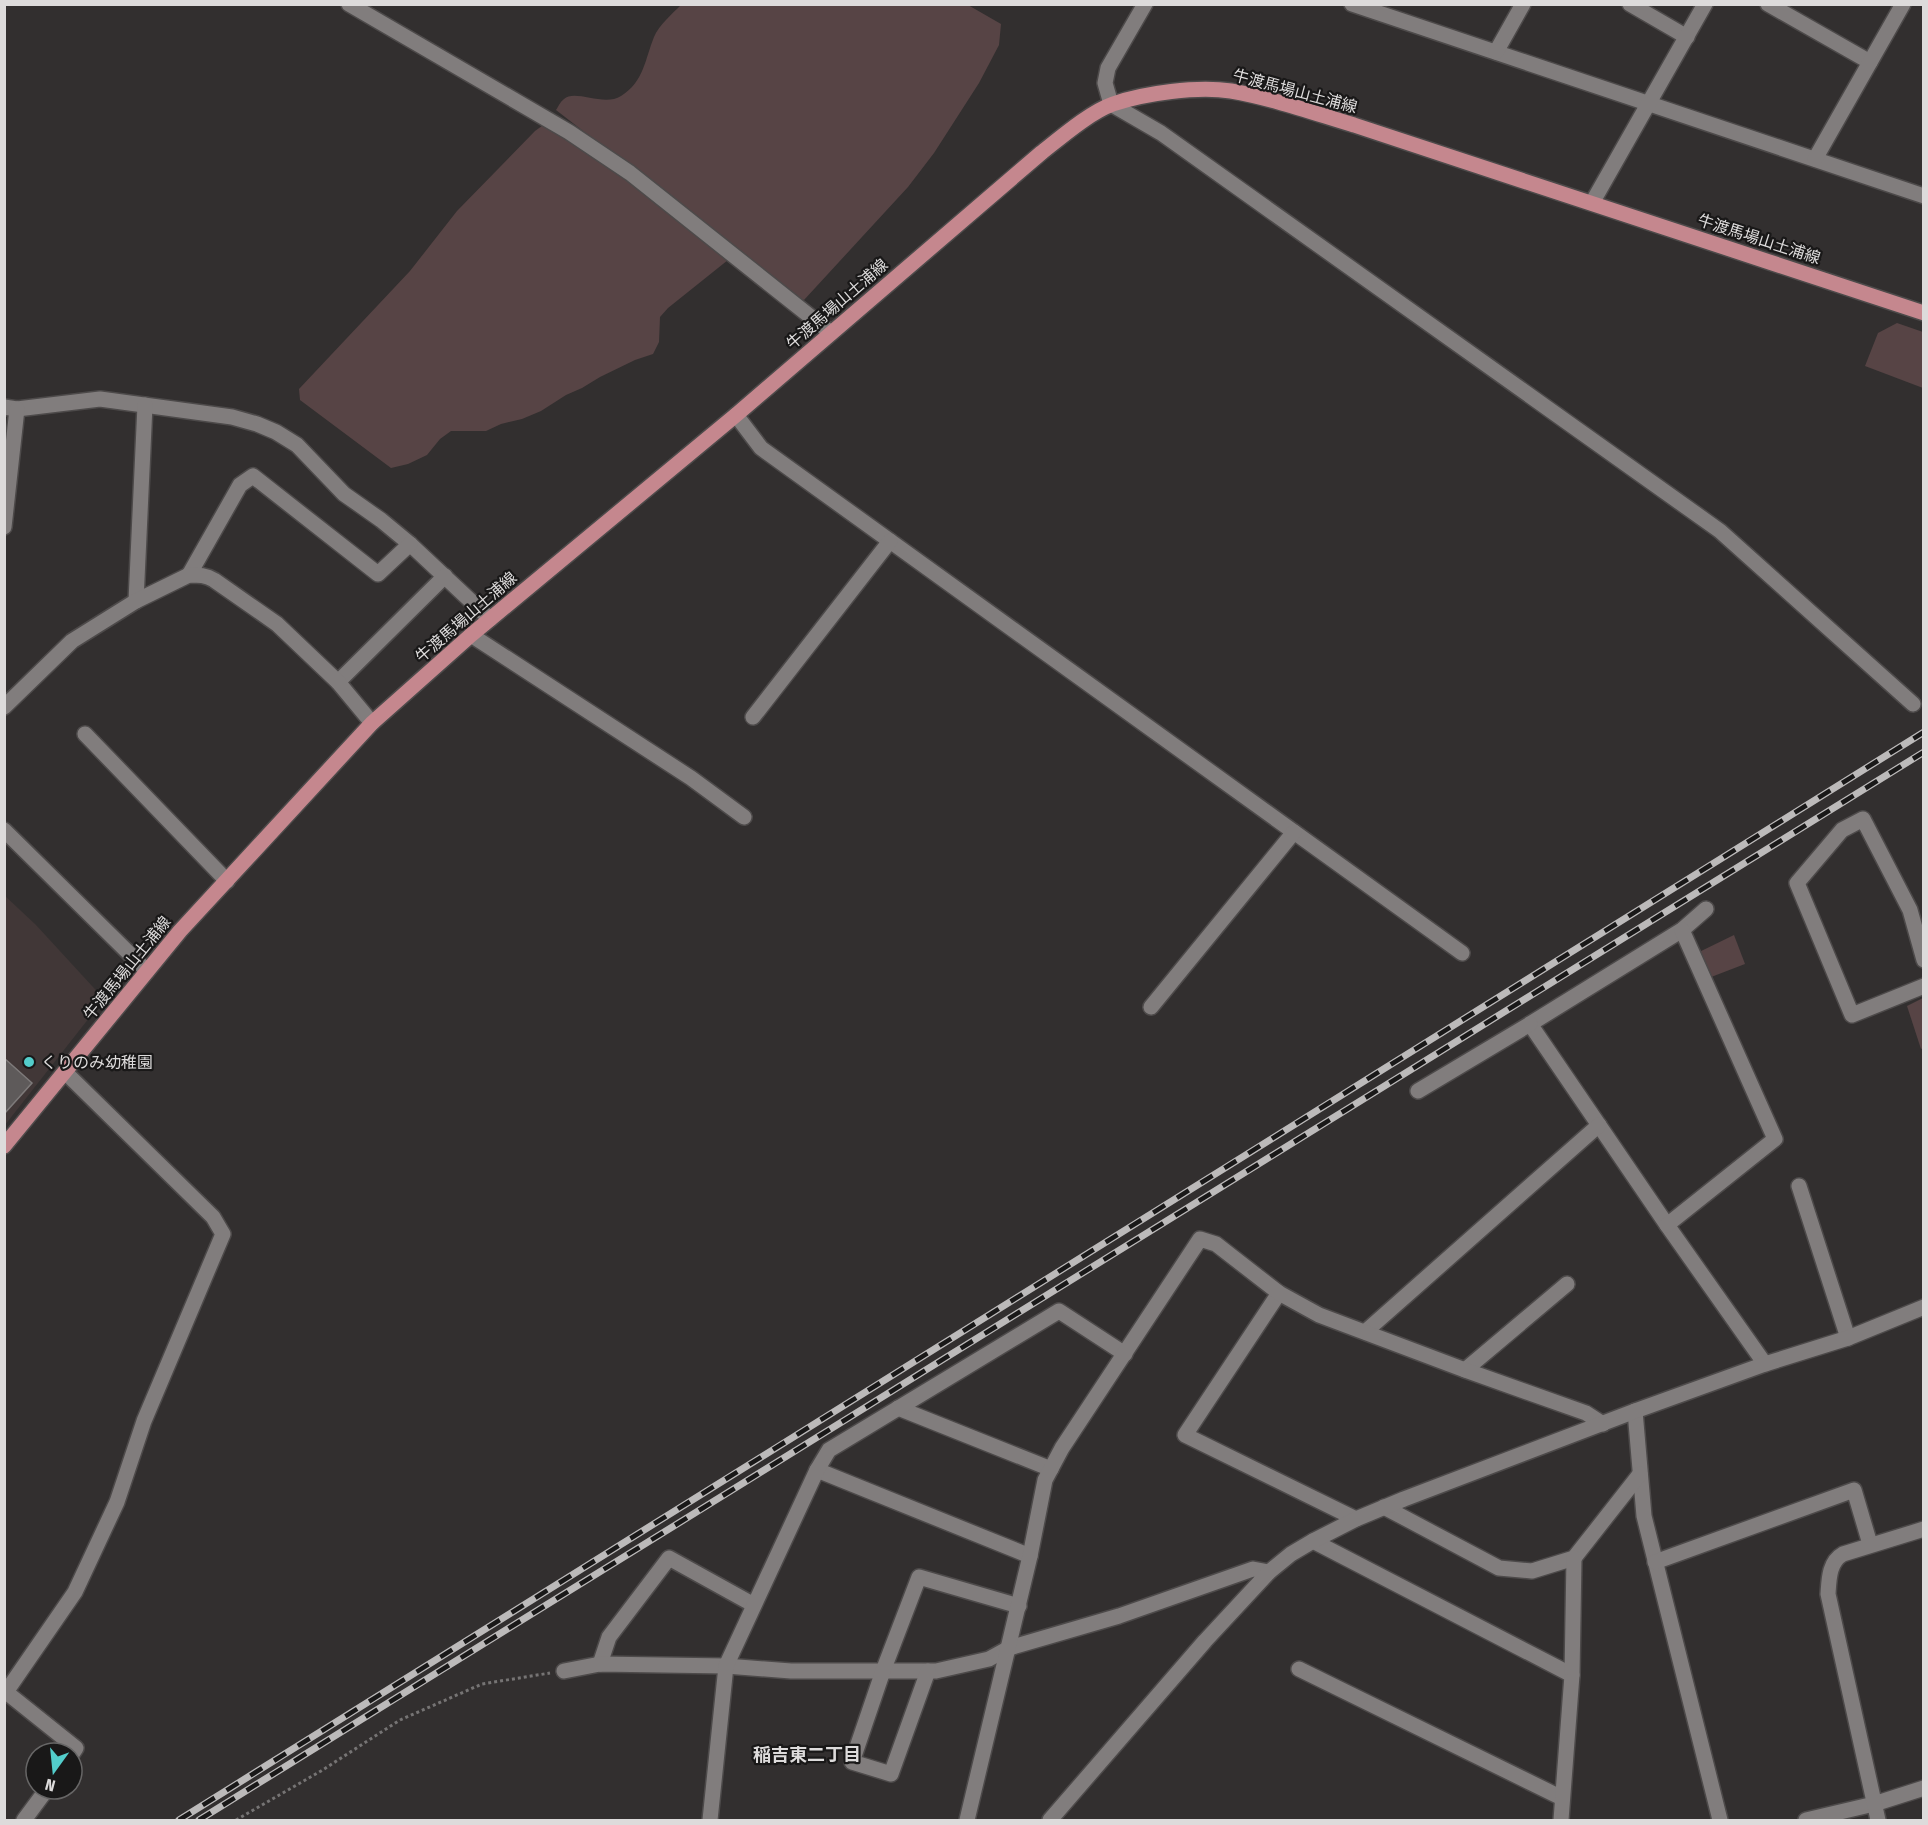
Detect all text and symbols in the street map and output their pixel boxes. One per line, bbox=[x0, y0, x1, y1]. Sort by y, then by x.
street label: 牛渡馬場山土浦線 bbox=[1231, 65, 1359, 117]
street label: 牛渡馬場山土浦線 bbox=[1695, 210, 1823, 268]
street label: 牛渡馬場山土浦線 bbox=[782, 255, 892, 353]
street label: 牛渡馬場山土浦線 bbox=[411, 568, 521, 666]
street label: 牛渡馬場山土浦線 bbox=[79, 912, 175, 1024]
place label: くりのみ幼稚園 bbox=[41, 1053, 153, 1072]
marker: くりのみ幼稚園 bbox=[22, 1055, 36, 1069]
north arrow bbox=[24, 1741, 84, 1801]
district label: 稲吉東二丁目 bbox=[753, 1744, 861, 1766]
text: N bbox=[43, 1775, 57, 1795]

